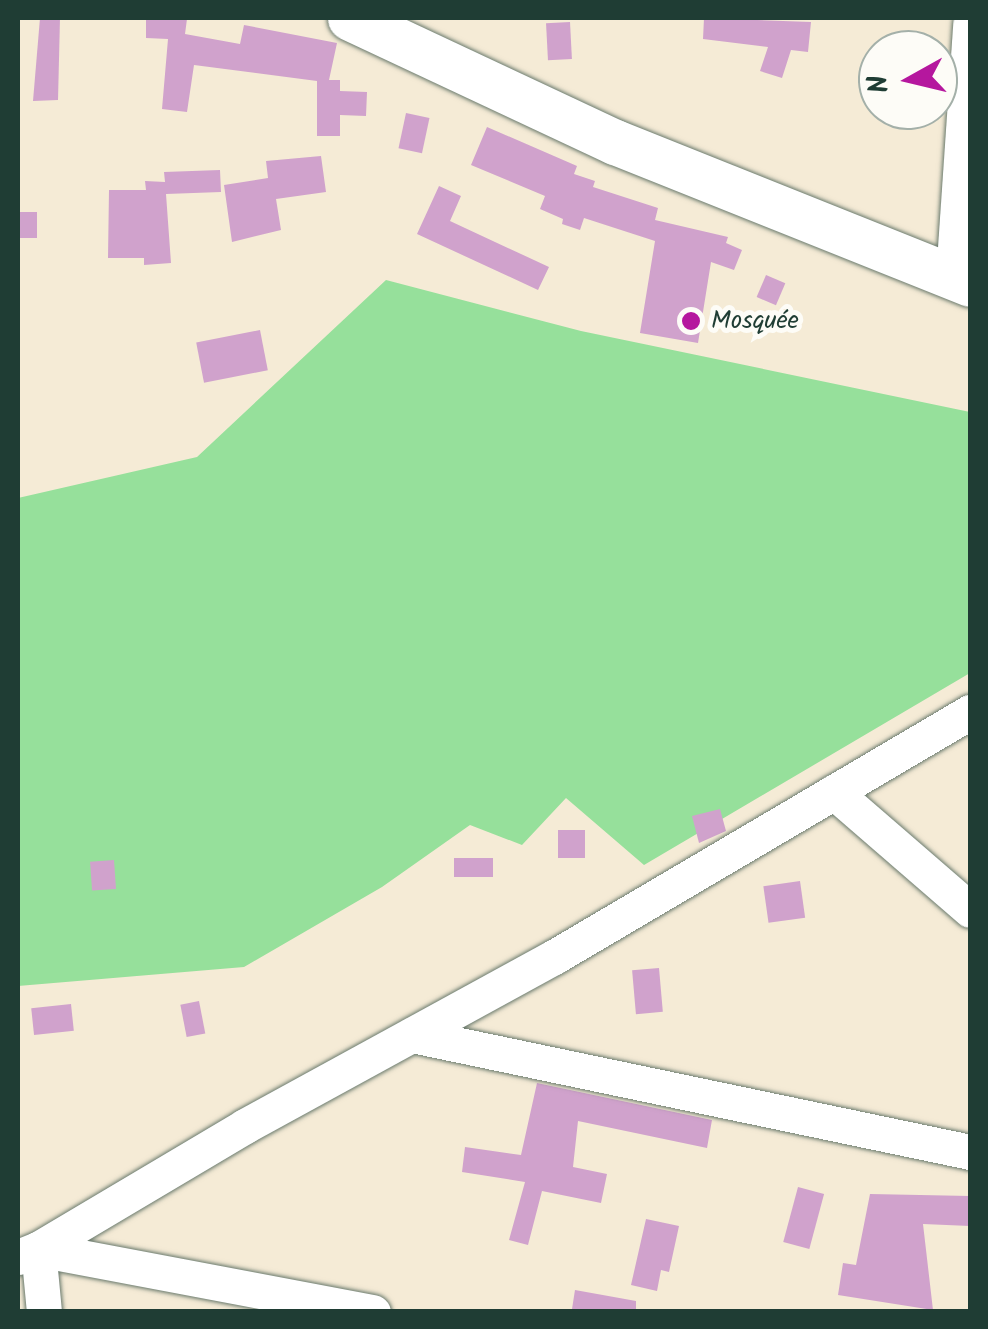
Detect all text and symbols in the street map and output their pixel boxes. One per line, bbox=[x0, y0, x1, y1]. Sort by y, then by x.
north arrow bbox=[858, 30, 958, 130]
text: N bbox=[856, 72, 903, 96]
place label: Mosquée bbox=[711, 306, 799, 336]
marker: Mosquée bbox=[680, 310, 702, 332]

